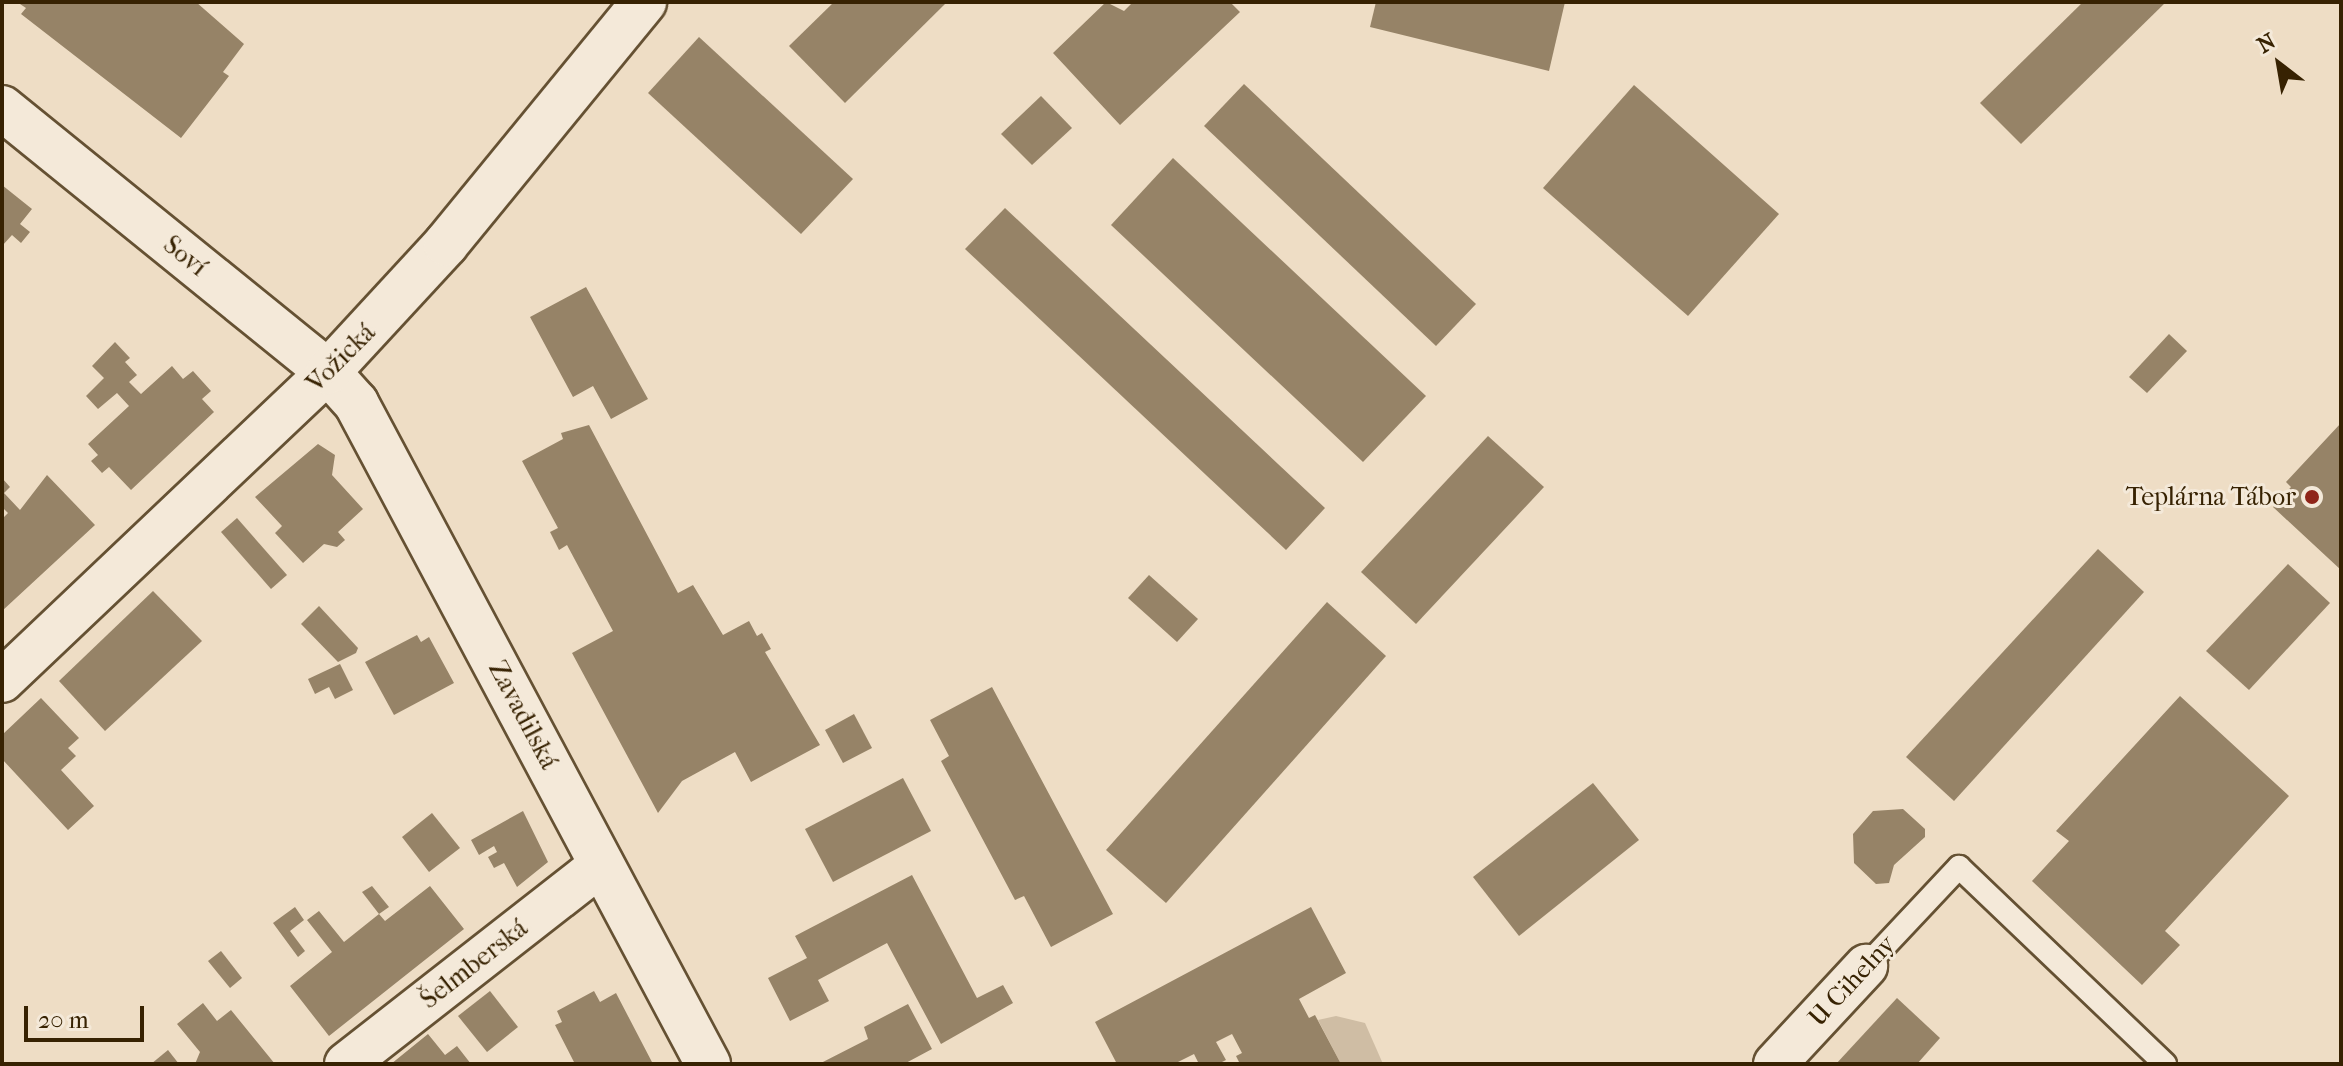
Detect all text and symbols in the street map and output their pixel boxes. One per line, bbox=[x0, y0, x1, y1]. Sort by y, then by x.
north arrow bbox=[2239, 24, 2319, 104]
text: N bbox=[2253, 28, 2280, 59]
street label: Soví bbox=[157, 229, 213, 283]
street label: Vožická bbox=[300, 317, 382, 399]
place label: Teplárna Tábor bbox=[2126, 481, 2296, 513]
marker: Teplárna Tábor bbox=[2303, 488, 2321, 506]
street label: Zavadilská bbox=[482, 656, 564, 774]
street label: Šelmberská bbox=[414, 913, 534, 1015]
street label: U Cihelny bbox=[1802, 929, 1902, 1033]
scale bar bbox=[28, 990, 148, 1040]
text: 20 m bbox=[38, 1006, 89, 1034]

